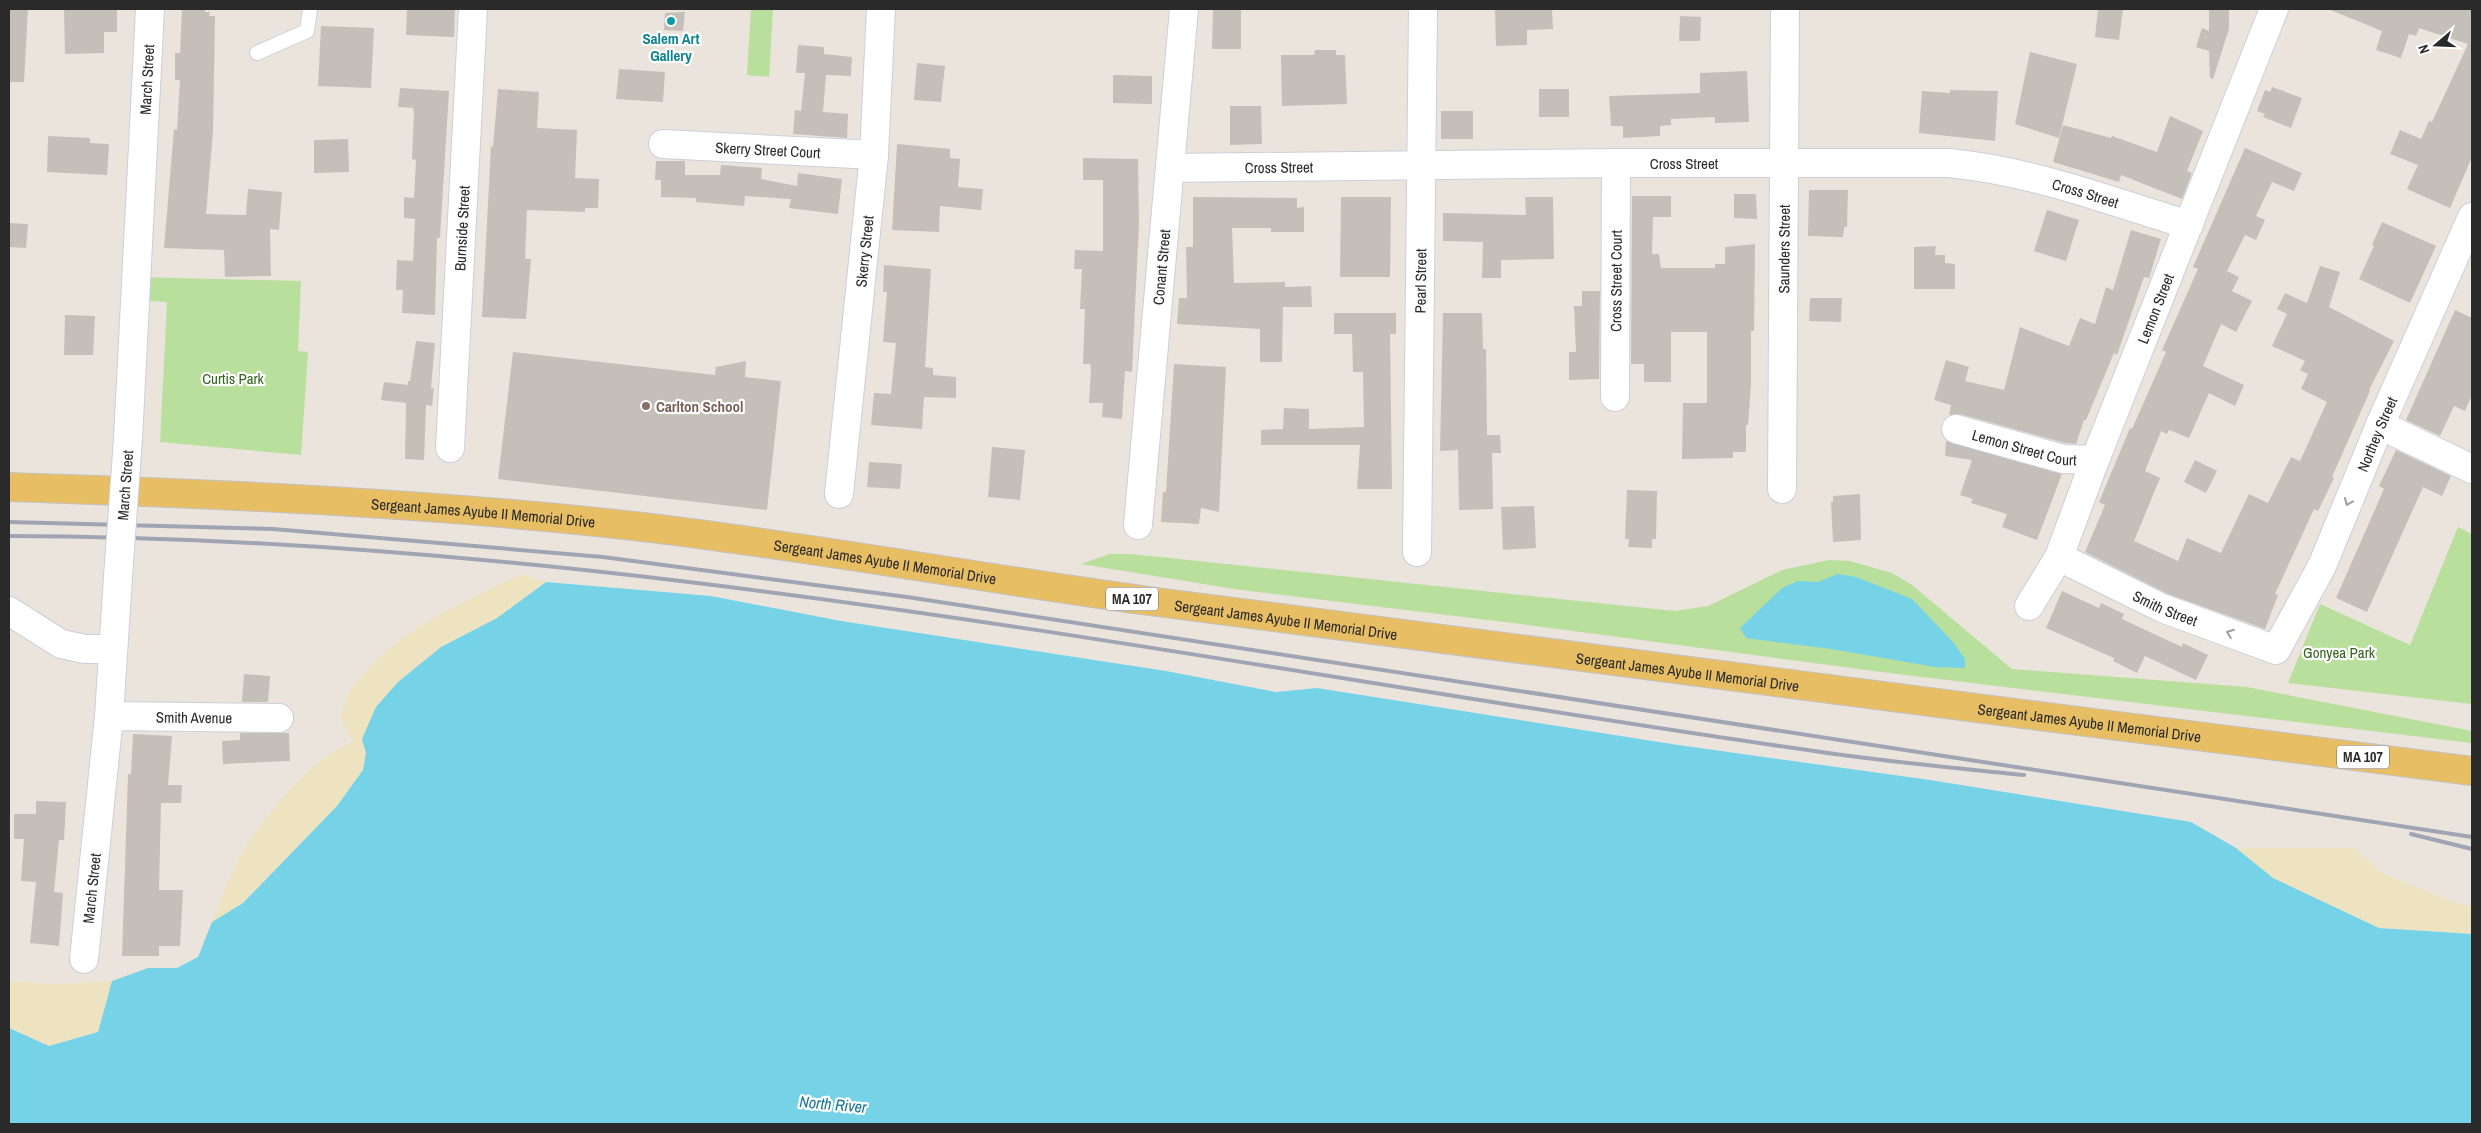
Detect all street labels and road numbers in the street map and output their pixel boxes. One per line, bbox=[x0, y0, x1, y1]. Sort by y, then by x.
street label: March Street bbox=[134, 43, 159, 115]
street label: Skerry Street Court bbox=[715, 136, 822, 163]
street label: Cross Street bbox=[1650, 153, 1719, 174]
street label: Cross Street bbox=[1245, 156, 1314, 178]
street label: Cross Street bbox=[2050, 173, 2122, 213]
street label: Burnside Street bbox=[449, 184, 474, 272]
street label: Saunders Street bbox=[1773, 204, 1794, 294]
street label: Skerry Street bbox=[850, 214, 878, 288]
street label: Conant Street bbox=[1147, 228, 1175, 306]
street label: Cross Street Court bbox=[1605, 229, 1626, 332]
street label: Pearl Street bbox=[1409, 248, 1431, 314]
street label: Lemon Street bbox=[2132, 270, 2179, 347]
street label: Northey Street bbox=[2352, 393, 2402, 475]
street label: Lemon Street Court bbox=[1970, 424, 2077, 470]
street label: March Street bbox=[112, 449, 138, 521]
street label: Sergeant James Ayube II Memorial Drive bbox=[370, 493, 597, 532]
street label: Sergeant James Ayube II Memorial Drive bbox=[772, 534, 998, 589]
street label: Smith Street bbox=[2129, 585, 2201, 631]
road number: MA 107 bbox=[1106, 588, 1158, 610]
street label: Sergeant James Ayube II Memorial Drive bbox=[1173, 594, 1399, 645]
street label: Sergeant James Ayube II Memorial Drive bbox=[1575, 647, 1801, 696]
street label: Sergeant James Ayube II Memorial Drive bbox=[1976, 698, 2202, 747]
street label: Smith Avenue bbox=[156, 706, 232, 728]
road number: MA 107 bbox=[2337, 746, 2389, 769]
street label: March Street bbox=[77, 852, 105, 925]

